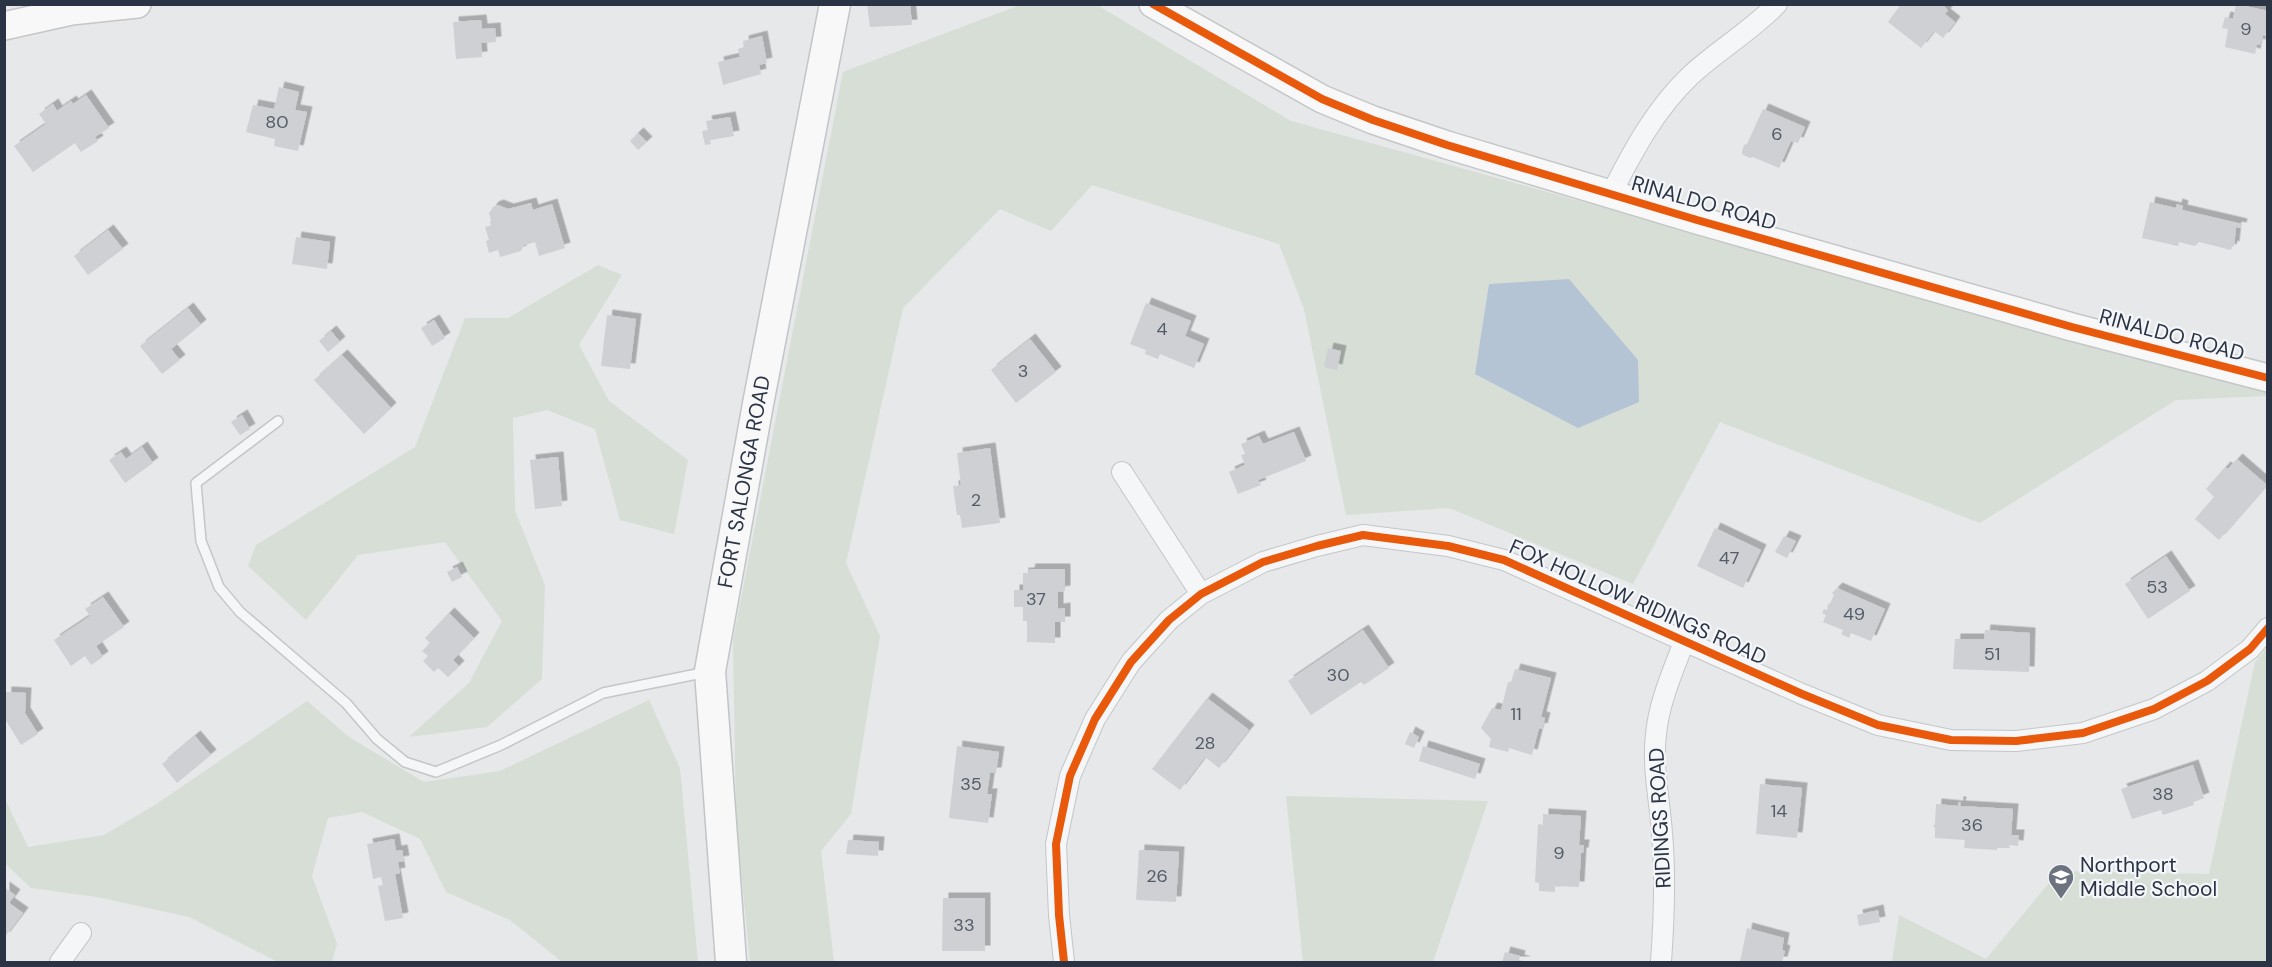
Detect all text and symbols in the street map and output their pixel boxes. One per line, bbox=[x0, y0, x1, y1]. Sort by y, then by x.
house number: 9 bbox=[2240, 17, 2252, 41]
house number: 80 bbox=[265, 110, 289, 134]
house number: 6 bbox=[1771, 122, 1783, 146]
street label: RINALDO ROAD bbox=[1628, 169, 1780, 237]
street label: RINALDO ROAD bbox=[2096, 302, 2248, 368]
house number: 4 bbox=[1157, 317, 1168, 341]
house number: 3 bbox=[1018, 359, 1028, 383]
street label: FORT SALONGA ROAD bbox=[711, 373, 777, 590]
house number: 2 bbox=[971, 488, 981, 512]
street label: FOX HOLLOW RIDINGS ROAD bbox=[1505, 533, 1771, 671]
house number: 47 bbox=[1719, 546, 1739, 570]
house number: 53 bbox=[2146, 575, 2168, 599]
house number: 37 bbox=[1026, 587, 1046, 611]
house number: 49 bbox=[1843, 602, 1865, 626]
house number: 51 bbox=[1984, 642, 2000, 666]
house number: 30 bbox=[1327, 663, 1349, 687]
house number: 11 bbox=[1510, 702, 1522, 726]
house number: 28 bbox=[1194, 731, 1216, 755]
street label: RIDINGS ROAD bbox=[1642, 747, 1678, 889]
house number: 35 bbox=[960, 772, 982, 796]
house number: 38 bbox=[2152, 782, 2174, 806]
house number: 14 bbox=[1771, 799, 1787, 823]
house number: 36 bbox=[1961, 813, 1983, 837]
house number: 9 bbox=[1553, 841, 1565, 865]
place label: Northport Middle School bbox=[2080, 851, 2217, 903]
school or university icon: Northport Middle School bbox=[2046, 862, 2076, 900]
house number: 26 bbox=[1146, 864, 1168, 888]
house number: 33 bbox=[953, 913, 975, 937]

